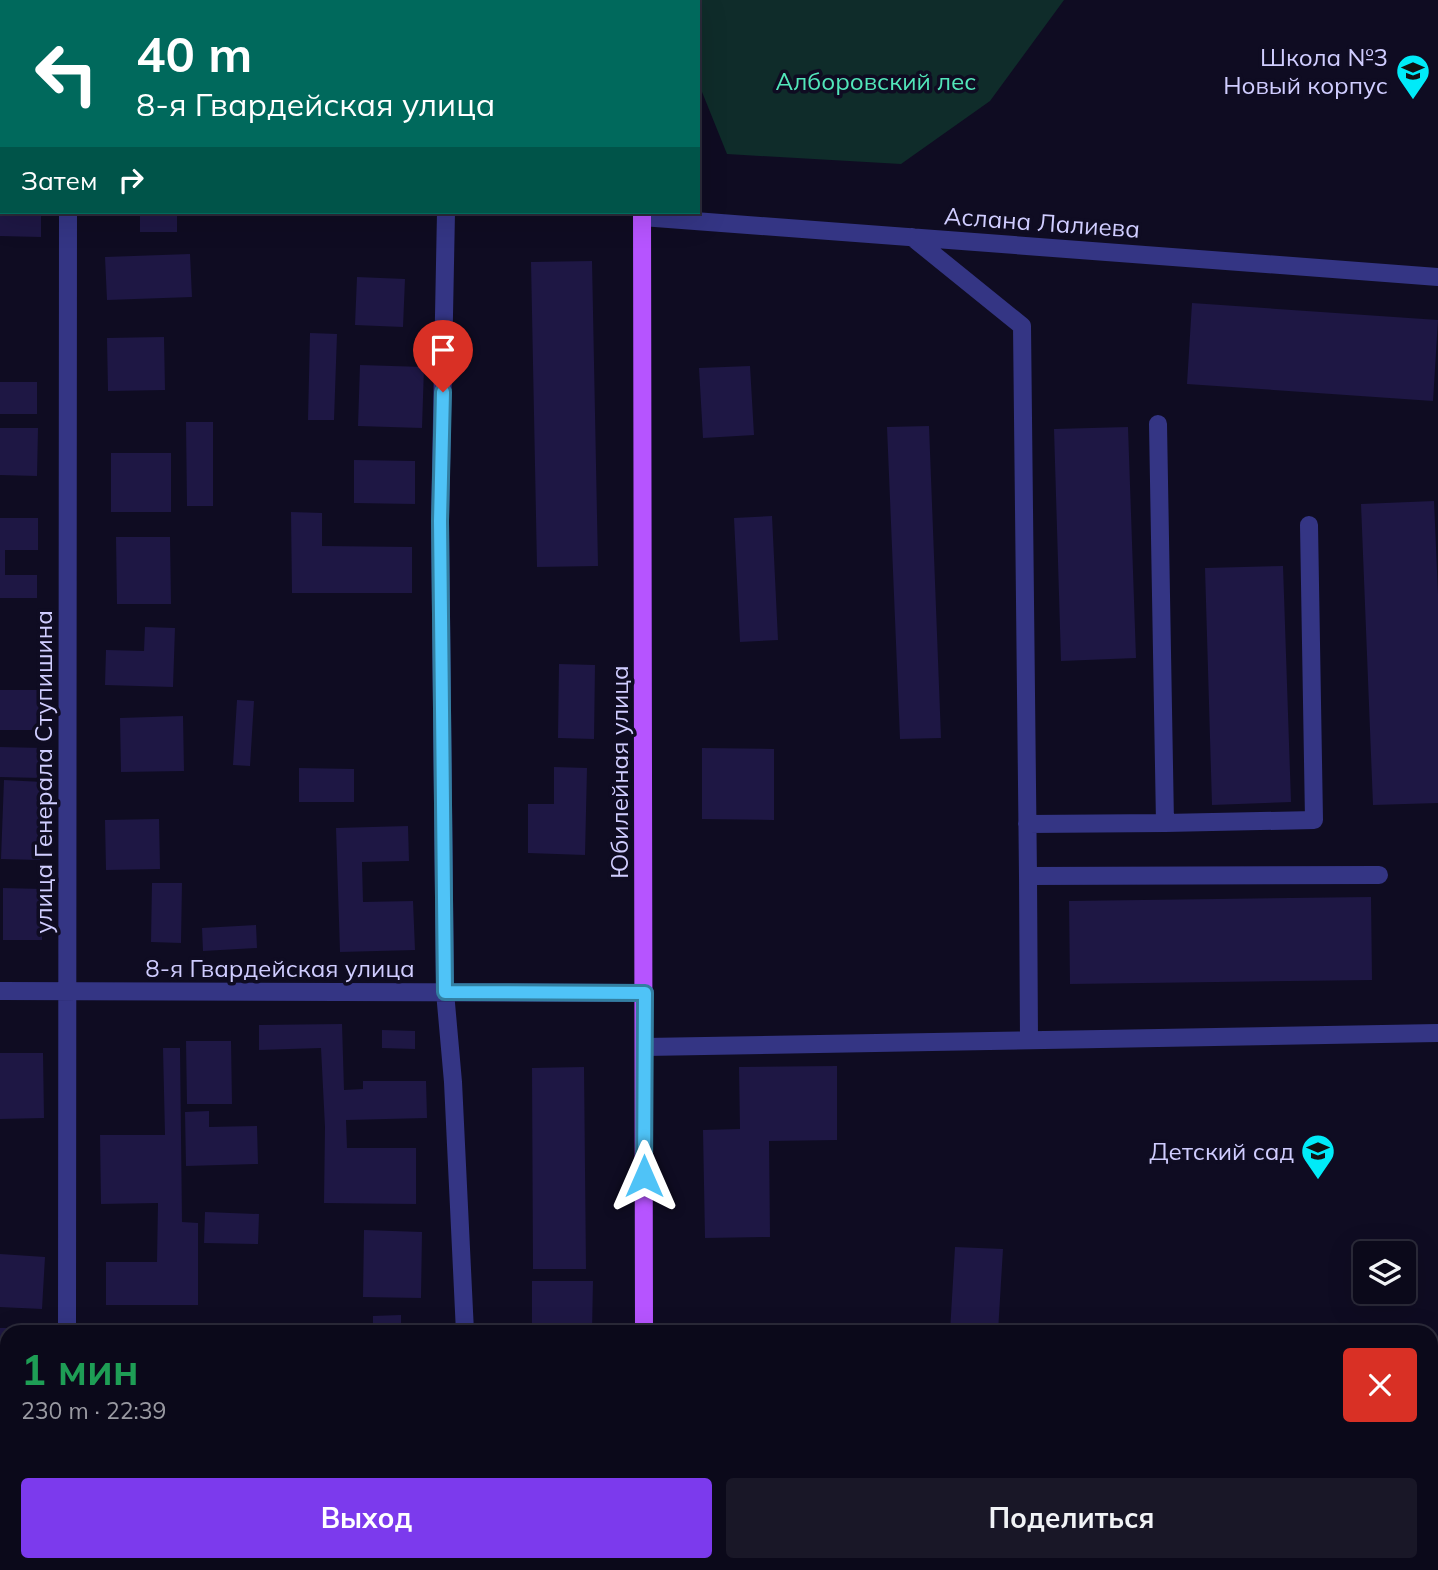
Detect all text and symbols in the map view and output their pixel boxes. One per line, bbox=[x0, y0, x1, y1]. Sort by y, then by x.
text: 40 m bbox=[136, 23, 252, 84]
icon: left bbox=[21, 28, 112, 119]
place label: Школа №3 Новый корпус bbox=[1223, 42, 1388, 100]
school or university icon: Школа №3 Новый корпус bbox=[1394, 52, 1432, 101]
park label: Алборовский лес bbox=[776, 66, 976, 96]
text: 8-я Гвардейская улица bbox=[136, 84, 495, 124]
icon: right bbox=[112, 161, 150, 199]
text: Затем bbox=[21, 164, 98, 197]
street label: Аслана Лалиева bbox=[943, 200, 1141, 244]
pin bbox=[413, 320, 473, 392]
icon: arrive bbox=[424, 331, 462, 369]
street label: улица Генерала Ступишина bbox=[28, 610, 58, 934]
street label: Юбилейная улица bbox=[604, 665, 634, 879]
street label: 8-я Гвардейская улица bbox=[145, 953, 415, 983]
school or university icon: Детский сад bbox=[1299, 1132, 1337, 1181]
place label: Детский сад bbox=[1149, 1136, 1294, 1166]
position arrow bbox=[607, 1139, 681, 1213]
map controls bbox=[1353, 1241, 1416, 1304]
button: layers bbox=[1353, 1241, 1416, 1304]
text: 1 мин bbox=[21, 1343, 139, 1396]
button: close bbox=[1343, 1348, 1417, 1422]
text: 230 m · 22:39 bbox=[21, 1396, 166, 1425]
button: Выход bbox=[21, 1478, 712, 1558]
button: Поделиться bbox=[726, 1478, 1417, 1558]

